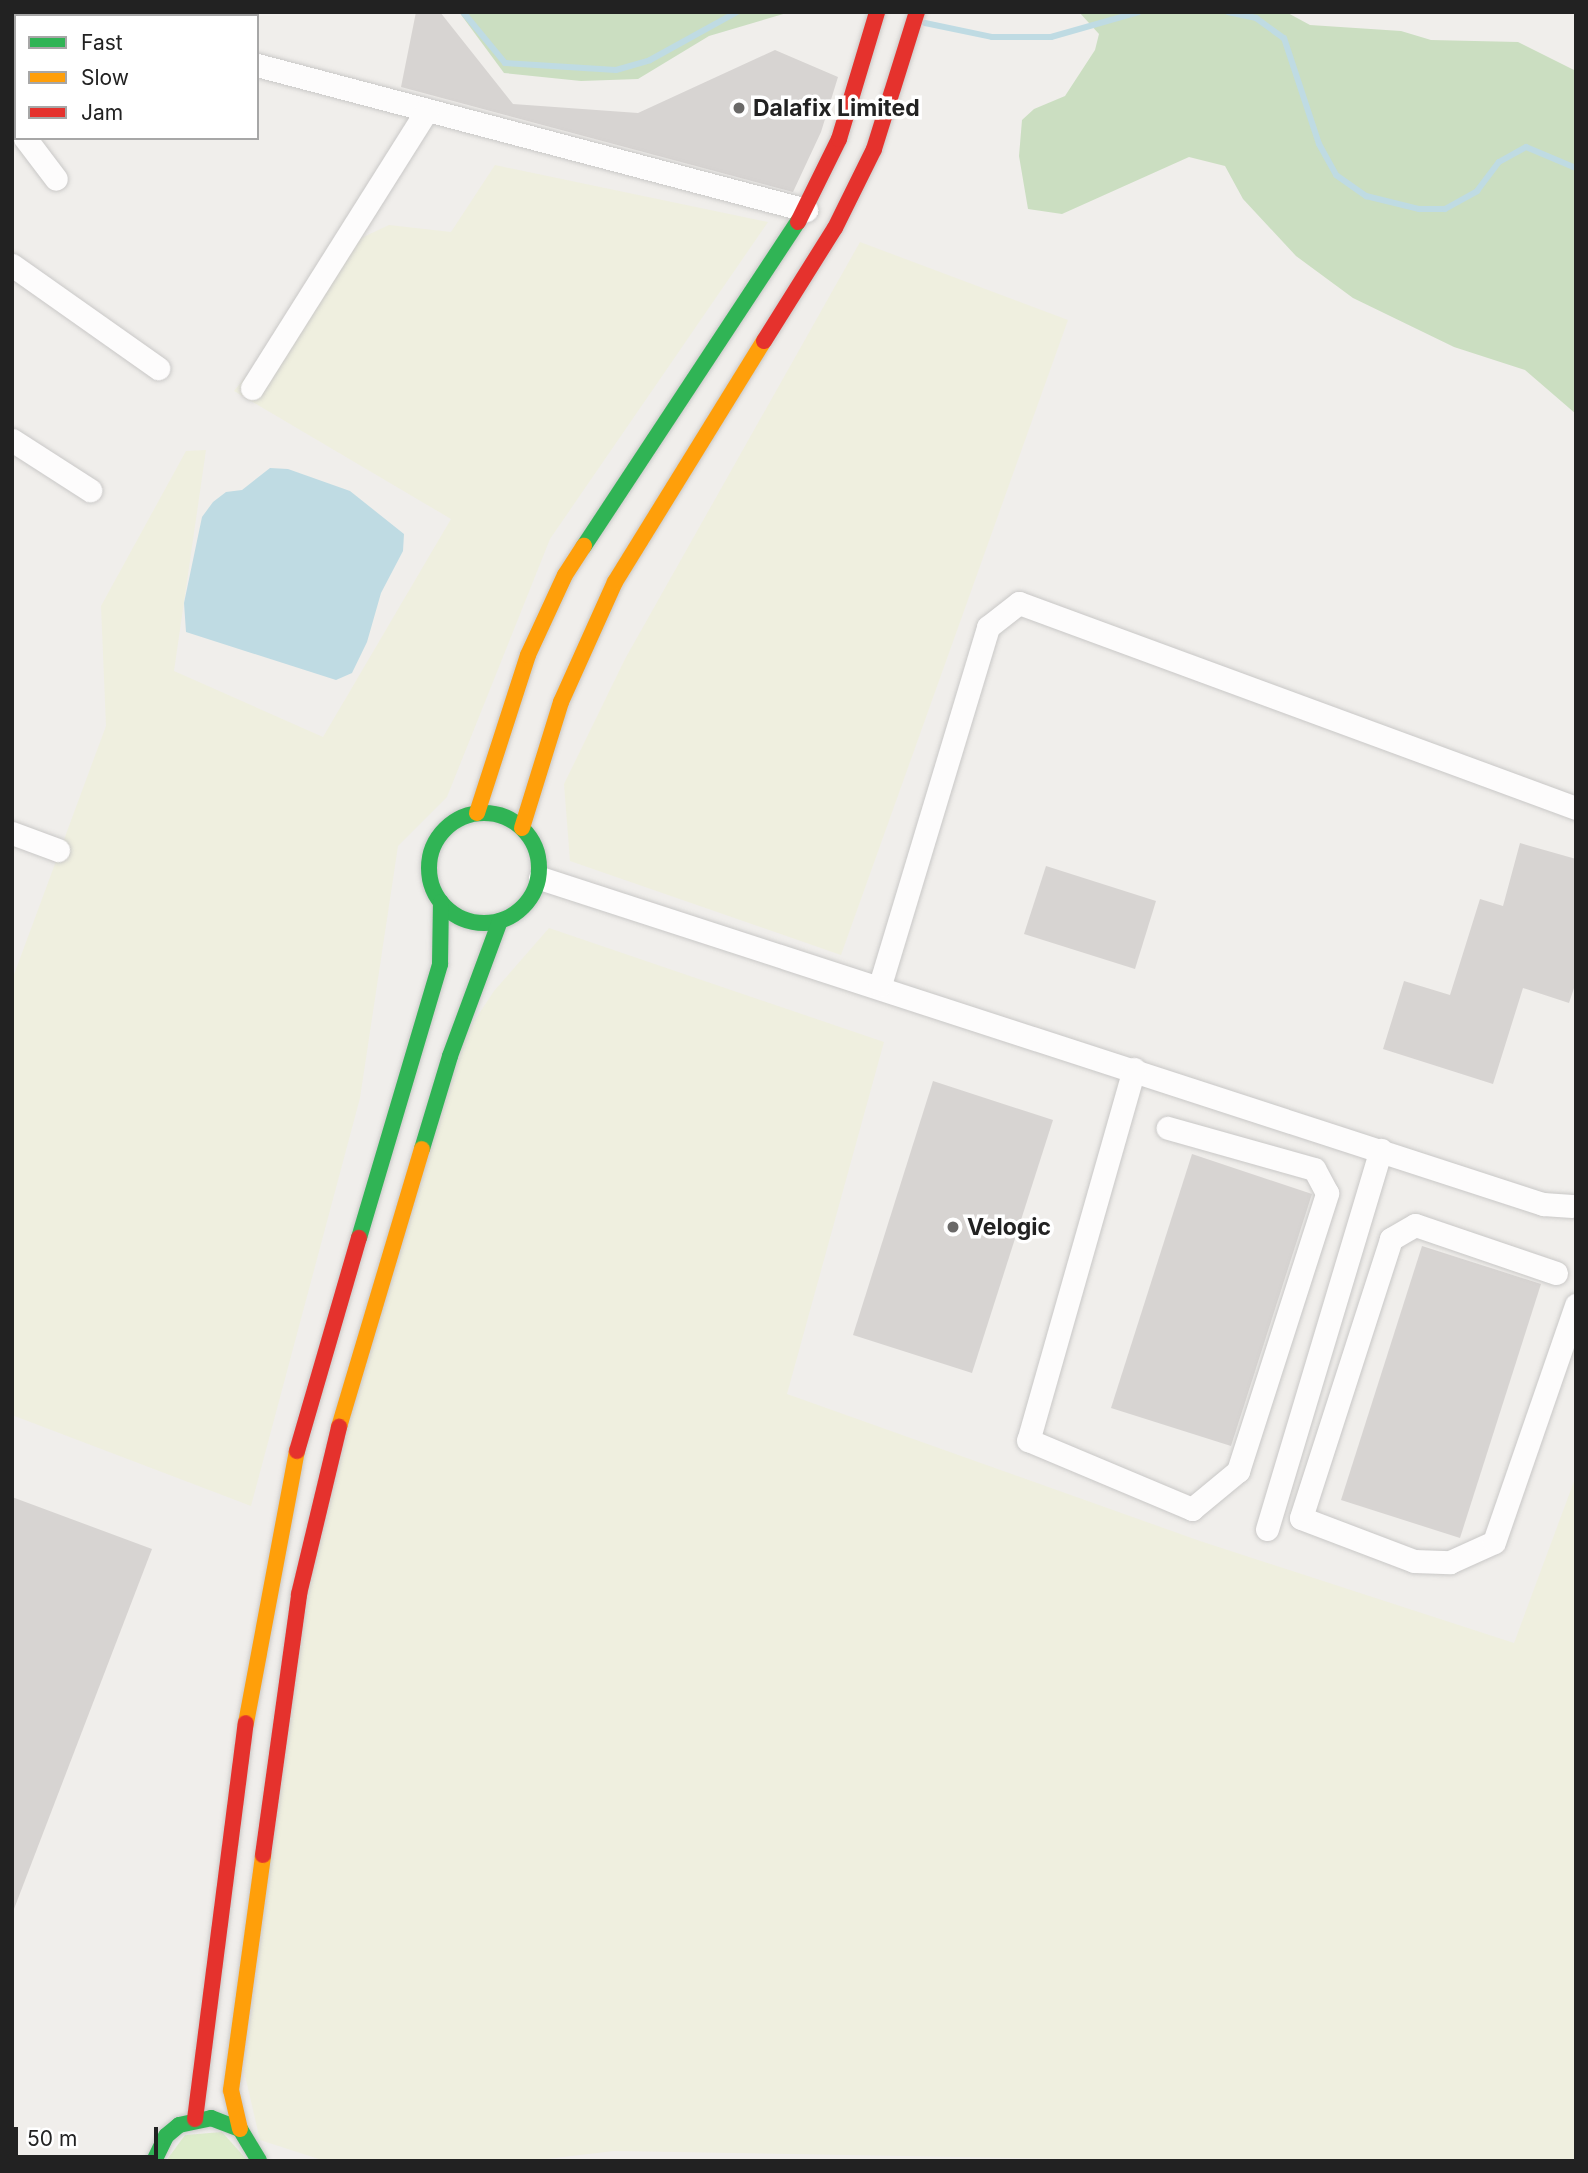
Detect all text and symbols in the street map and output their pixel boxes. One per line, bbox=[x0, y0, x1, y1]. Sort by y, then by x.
legend bbox=[14, 14, 259, 140]
text: Fast bbox=[81, 30, 123, 55]
text: Slow bbox=[81, 65, 129, 90]
place label: Dalafix Limited bbox=[753, 94, 920, 122]
text: Jam bbox=[81, 100, 123, 125]
marker: Dalafix Limited bbox=[731, 100, 747, 116]
place label: Velogic bbox=[967, 1213, 1051, 1241]
marker: Velogic bbox=[945, 1219, 961, 1235]
scale bar bbox=[18, 2114, 161, 2158]
text: 50 m bbox=[27, 2126, 77, 2151]

